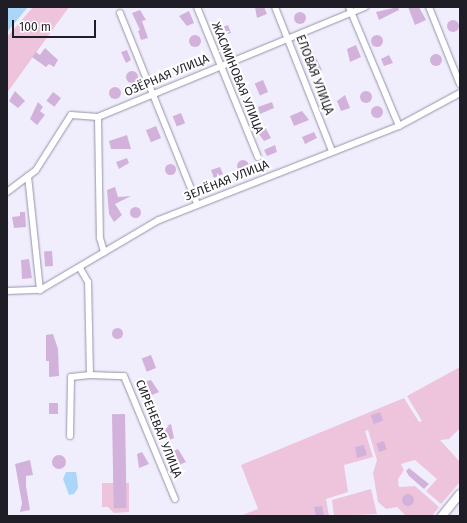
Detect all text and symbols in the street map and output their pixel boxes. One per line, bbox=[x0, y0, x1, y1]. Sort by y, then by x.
scale bar bbox=[14, 12, 98, 38]
text: 100 m bbox=[19, 20, 51, 34]
street label: ЖАСМИНОВАЯ УЛИЦА bbox=[208, 20, 266, 136]
street label: ЕЛОВАЯ УЛИЦА bbox=[292, 33, 336, 117]
street label: ОЗЁРНАЯ УЛИЦА bbox=[123, 52, 211, 100]
street label: ЗЕЛЁНАЯ УЛИЦА bbox=[183, 158, 271, 204]
street label: СИРЕНЕВАЯ УЛИЦА bbox=[132, 378, 184, 480]

